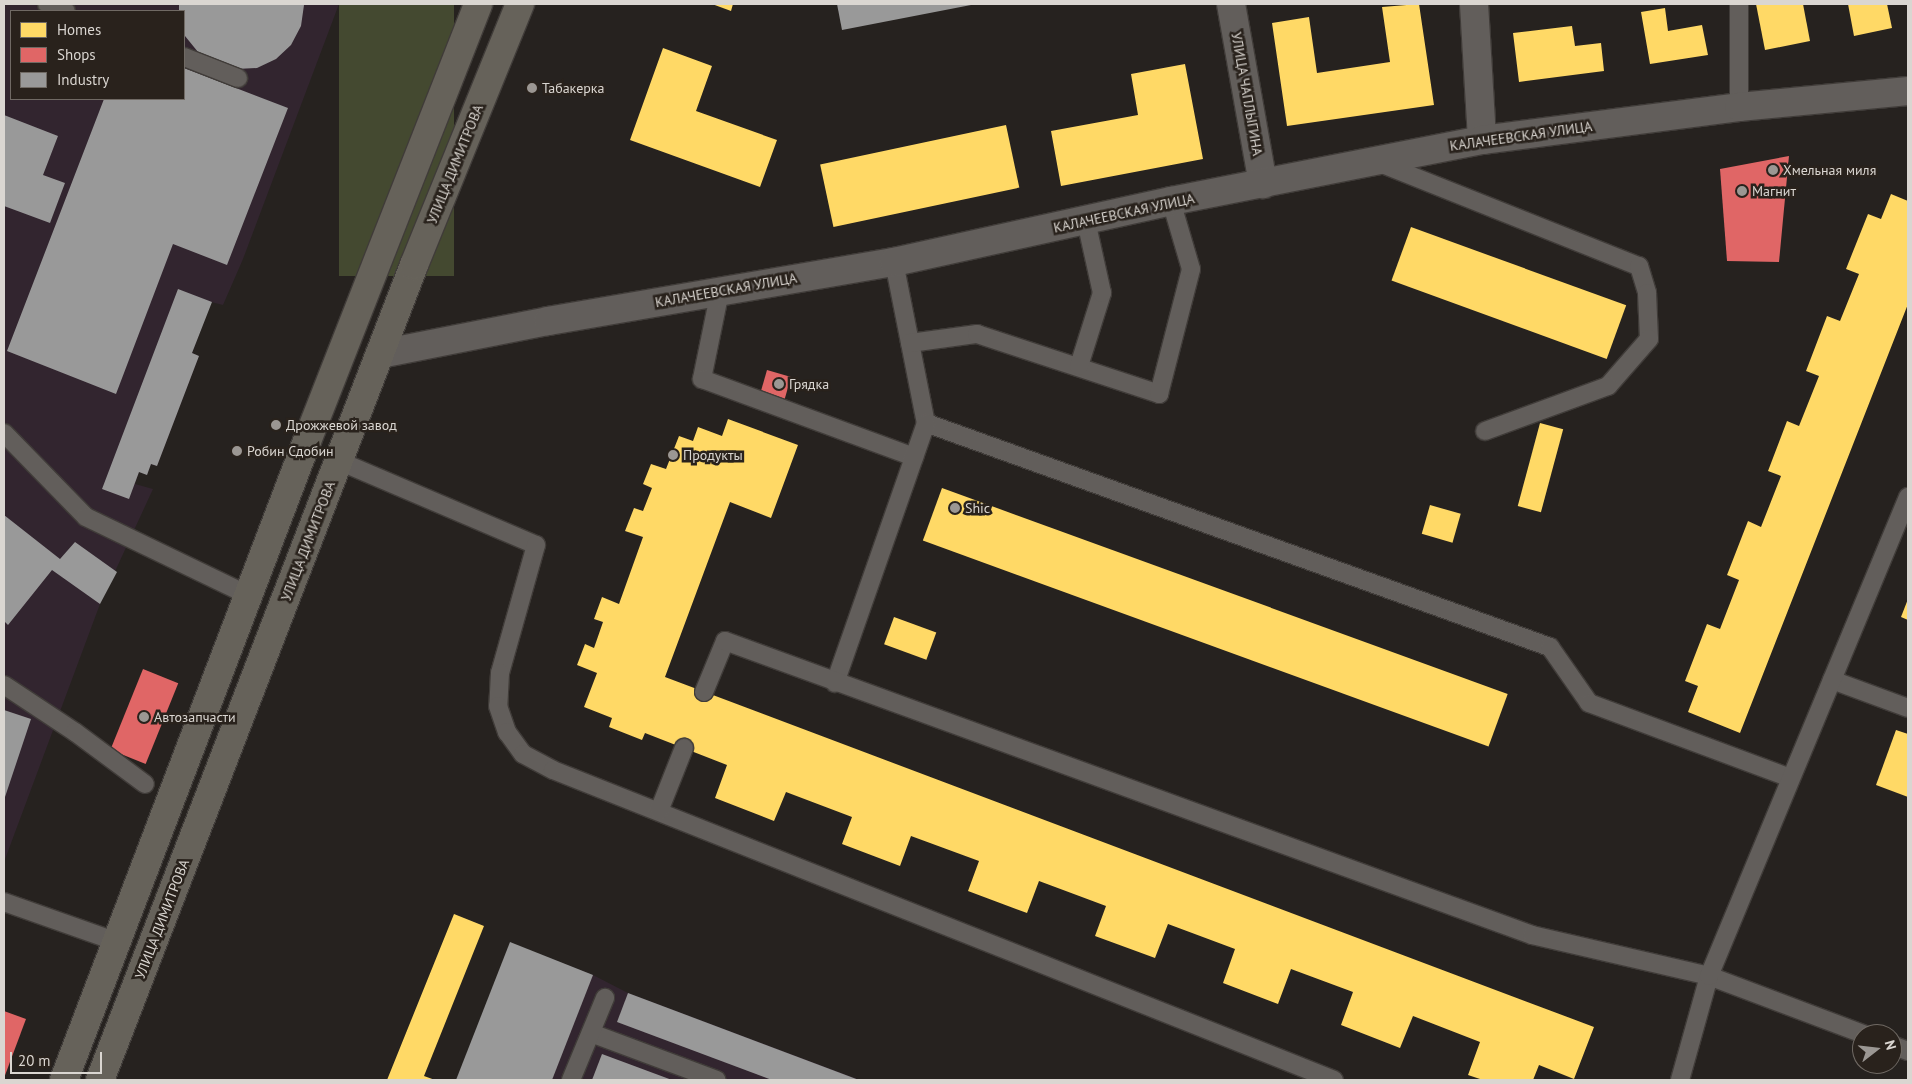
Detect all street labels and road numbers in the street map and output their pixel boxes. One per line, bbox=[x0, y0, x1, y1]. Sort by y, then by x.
street label: УЛИЦА ЧАПЛЫГИНА bbox=[1228, 31, 1266, 157]
street label: УЛИЦА ДИМИТРОВА bbox=[423, 102, 487, 226]
street label: КАЛАЧЕЕВСКАЯ УЛИЦА bbox=[1448, 118, 1594, 154]
street label: КАЛАЧЕЕВСКАЯ УЛИЦА bbox=[1052, 190, 1196, 236]
street label: КАЛАЧЕЕВСКАЯ УЛИЦА bbox=[654, 269, 798, 311]
street label: УЛИЦА ДИМИТРОВА bbox=[277, 478, 339, 604]
street label: УЛИЦА ДИМИТРОВА bbox=[131, 856, 193, 982]

